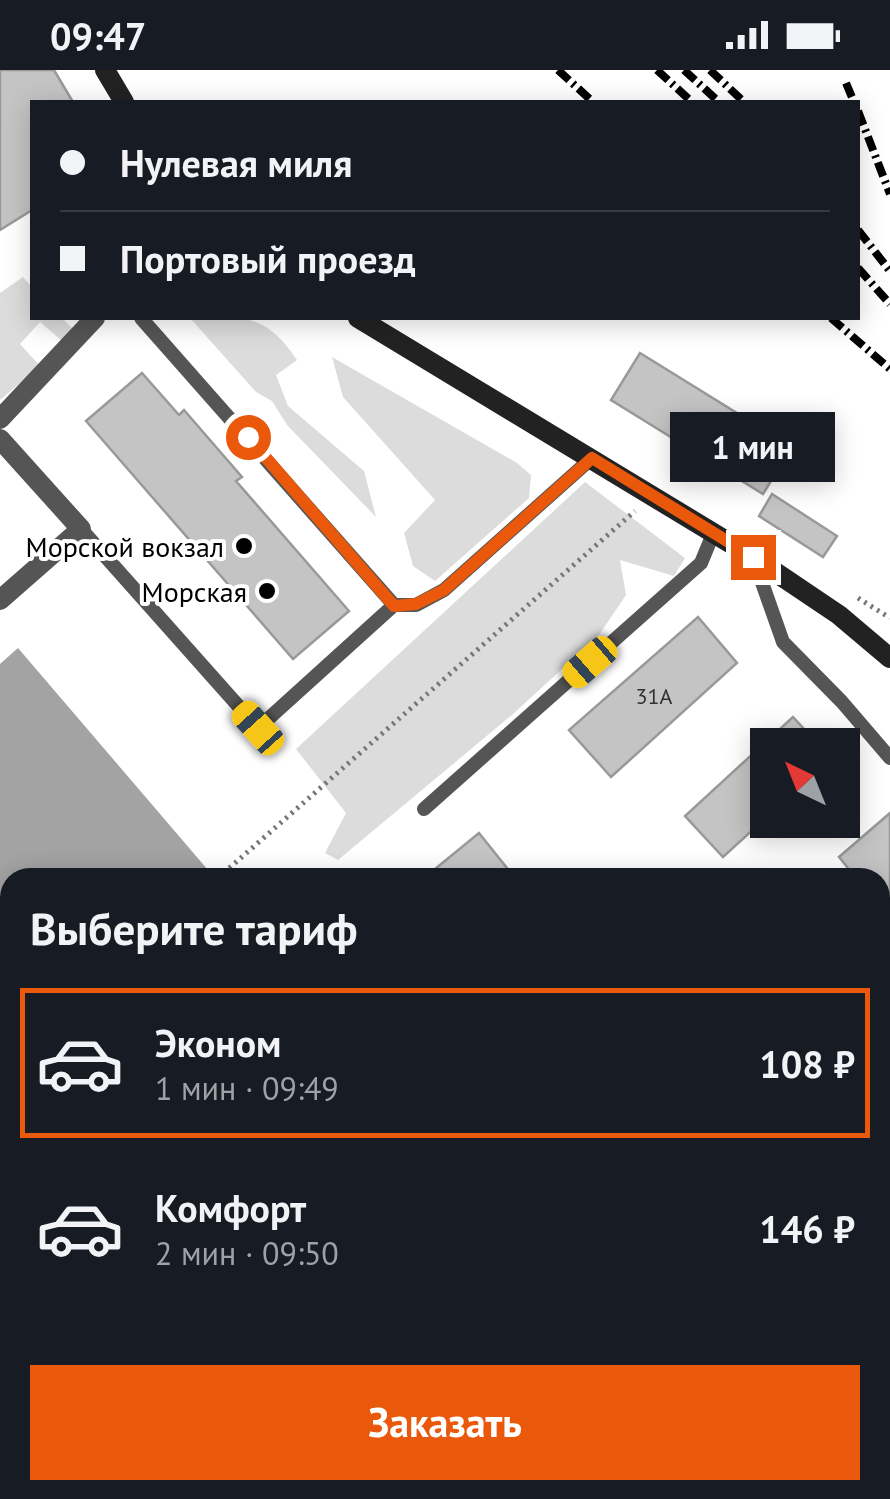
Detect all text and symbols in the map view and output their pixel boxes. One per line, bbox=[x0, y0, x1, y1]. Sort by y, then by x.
text: 09:47 bbox=[50, 11, 146, 60]
text: Нулевая миля bbox=[120, 138, 352, 187]
text: Портовый проезд bbox=[120, 234, 416, 283]
callout: 1 мин bbox=[670, 412, 836, 482]
route start bbox=[226, 415, 271, 460]
text: 1 мин bbox=[711, 426, 794, 468]
place label: Морской вокзал bbox=[26, 528, 224, 565]
marker: Морской вокзал bbox=[233, 535, 255, 557]
route end bbox=[731, 535, 776, 580]
place label: Морская bbox=[141, 573, 247, 610]
marker: Морская bbox=[256, 580, 278, 602]
car bbox=[558, 631, 622, 693]
house number: 31А bbox=[636, 682, 673, 710]
car bbox=[227, 696, 289, 760]
north arrow bbox=[750, 728, 860, 838]
map controls bbox=[750, 728, 860, 838]
text: Выберите тариф bbox=[30, 899, 357, 957]
icon: car bbox=[35, 1018, 125, 1108]
text: Эконом bbox=[155, 1018, 281, 1067]
text: 108 ₽ bbox=[759, 1039, 855, 1088]
text: 1 мин · 09:49 bbox=[155, 1067, 339, 1109]
icon: car bbox=[35, 1183, 125, 1273]
text: Комфорт bbox=[155, 1183, 306, 1232]
text: 146 ₽ bbox=[759, 1204, 855, 1253]
text: 2 мин · 09:50 bbox=[155, 1232, 339, 1274]
button: Заказать bbox=[30, 1365, 860, 1480]

